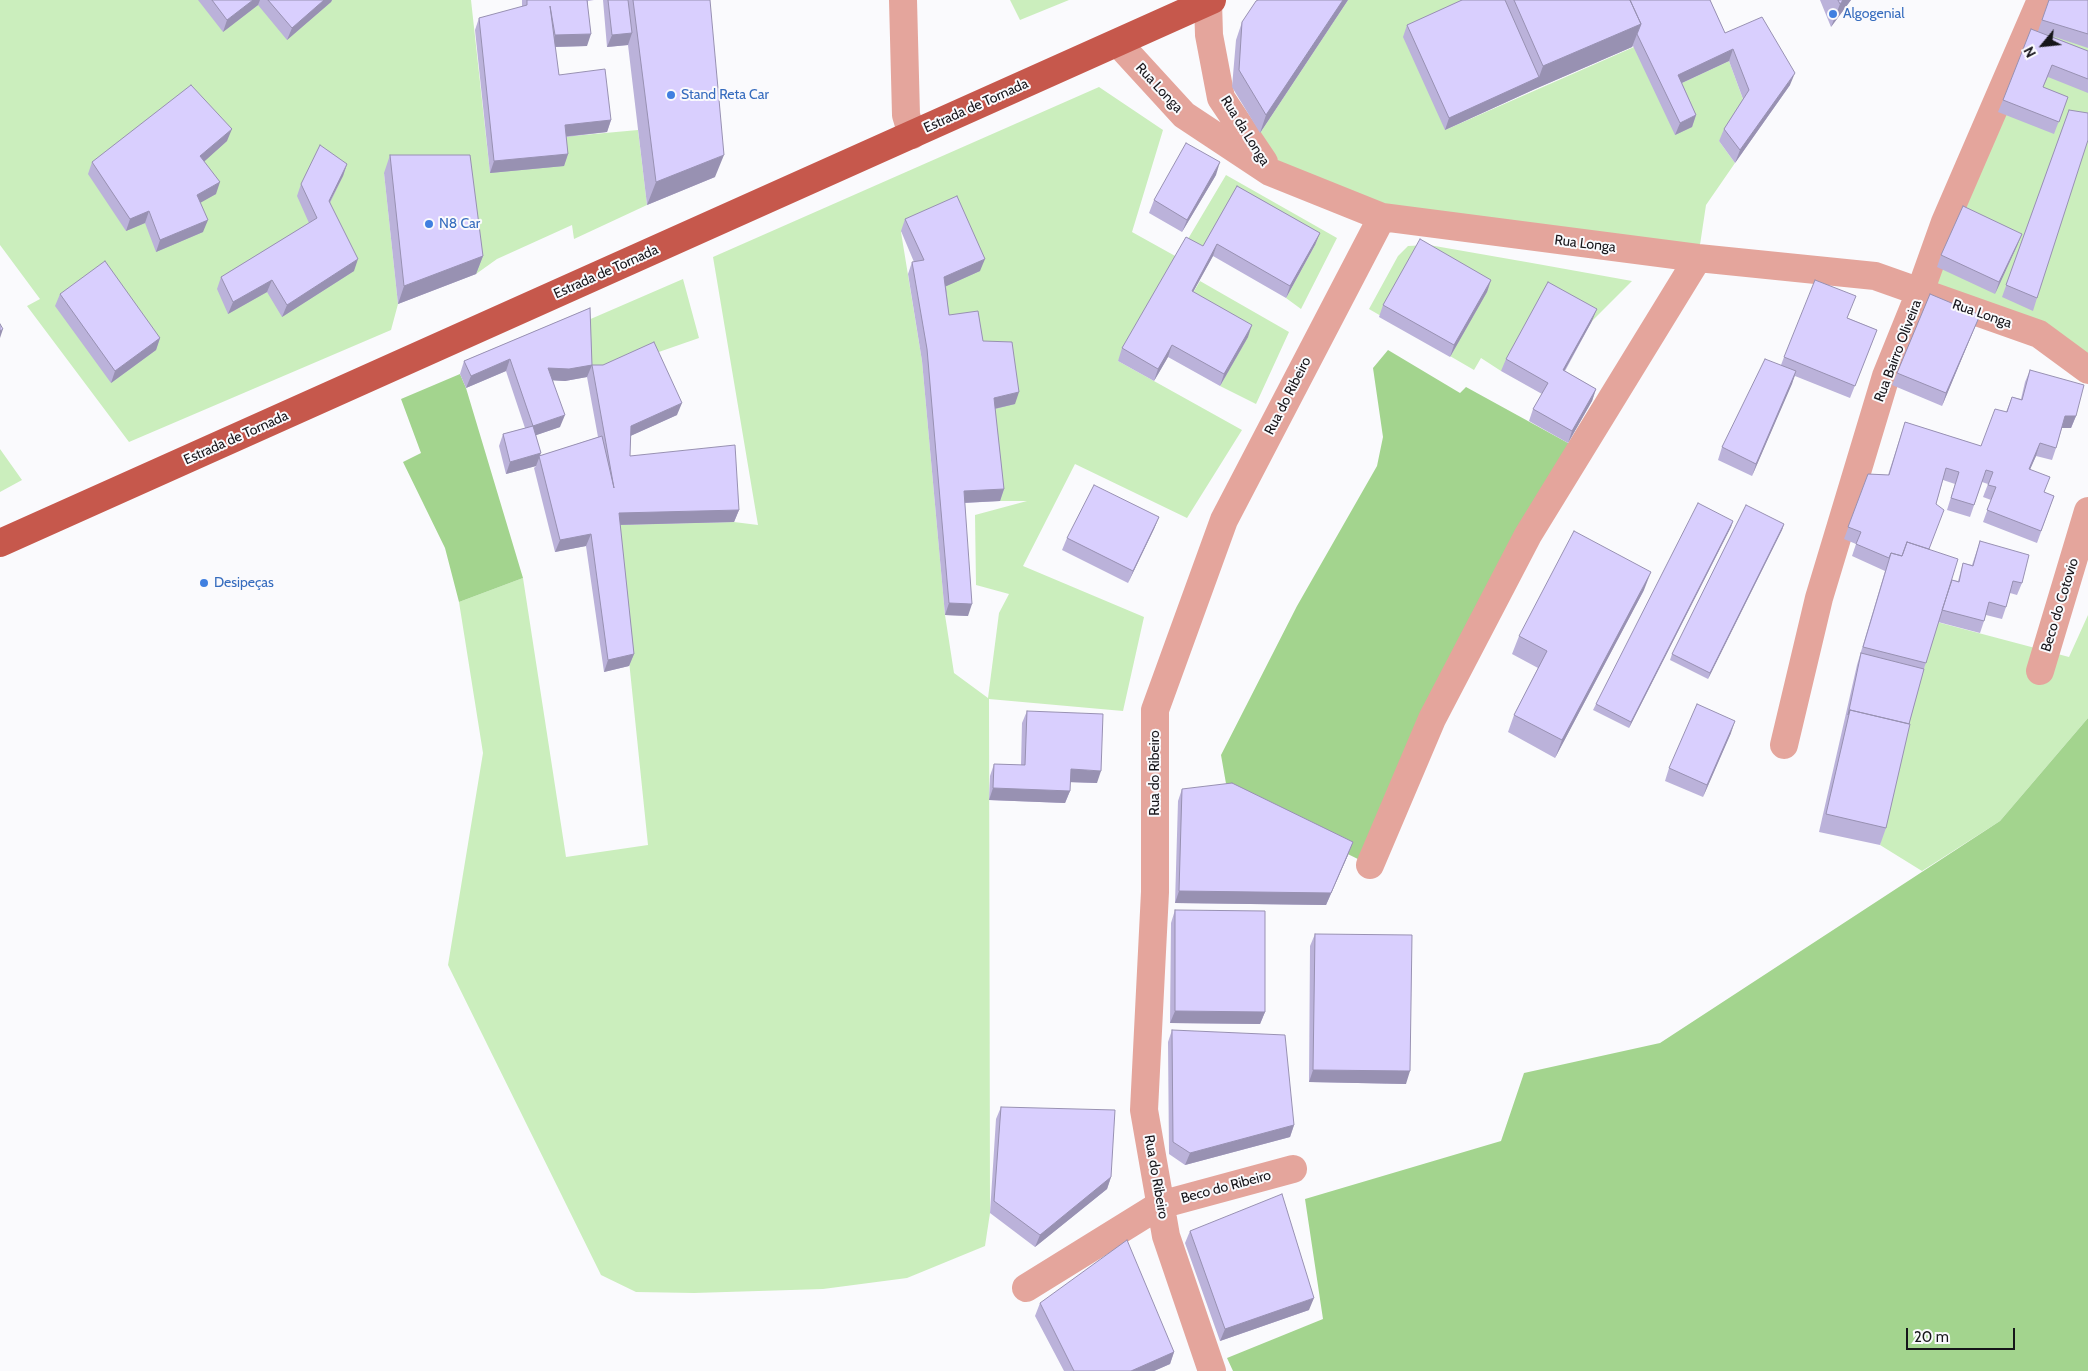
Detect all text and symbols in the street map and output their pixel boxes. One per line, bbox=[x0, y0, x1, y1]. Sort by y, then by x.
place label: Algogenial bbox=[1843, 6, 1904, 22]
marker: Algogenial bbox=[1827, 8, 1839, 20]
north arrow bbox=[2018, 20, 2068, 70]
text: N bbox=[2019, 43, 2040, 61]
street label: Rua Longa bbox=[1132, 60, 1186, 116]
street label: Estrada de Tornada bbox=[921, 75, 1031, 137]
place label: Stand Reta Car bbox=[681, 87, 769, 103]
marker: Stand Reta Car bbox=[665, 89, 677, 101]
street label: Rua da Longa bbox=[1217, 93, 1273, 169]
place label: N8 Car bbox=[439, 216, 480, 232]
marker: N8 Car bbox=[423, 218, 435, 230]
street label: Rua Longa bbox=[1553, 232, 1617, 256]
street label: Estrada de Tornada bbox=[551, 241, 661, 303]
street label: Rua Longa bbox=[1950, 296, 2014, 332]
street label: Rua Bairro Oliveira bbox=[1871, 298, 1925, 404]
street label: Rua do Ribeiro bbox=[1261, 354, 1315, 438]
street label: Estrada de Tornada bbox=[181, 407, 291, 469]
street label: Beco do Cotovio bbox=[2038, 556, 2082, 654]
place label: Desipeças bbox=[214, 575, 274, 591]
marker: Desipeças bbox=[198, 577, 210, 589]
street label: Rua do Ribeiro bbox=[1147, 730, 1163, 816]
street label: Rua do Ribeiro bbox=[1140, 1134, 1172, 1220]
street label: Beco do Ribeiro bbox=[1179, 1167, 1273, 1207]
scale bar bbox=[1908, 1318, 2017, 1350]
text: 20 m bbox=[1914, 1328, 1949, 1346]

